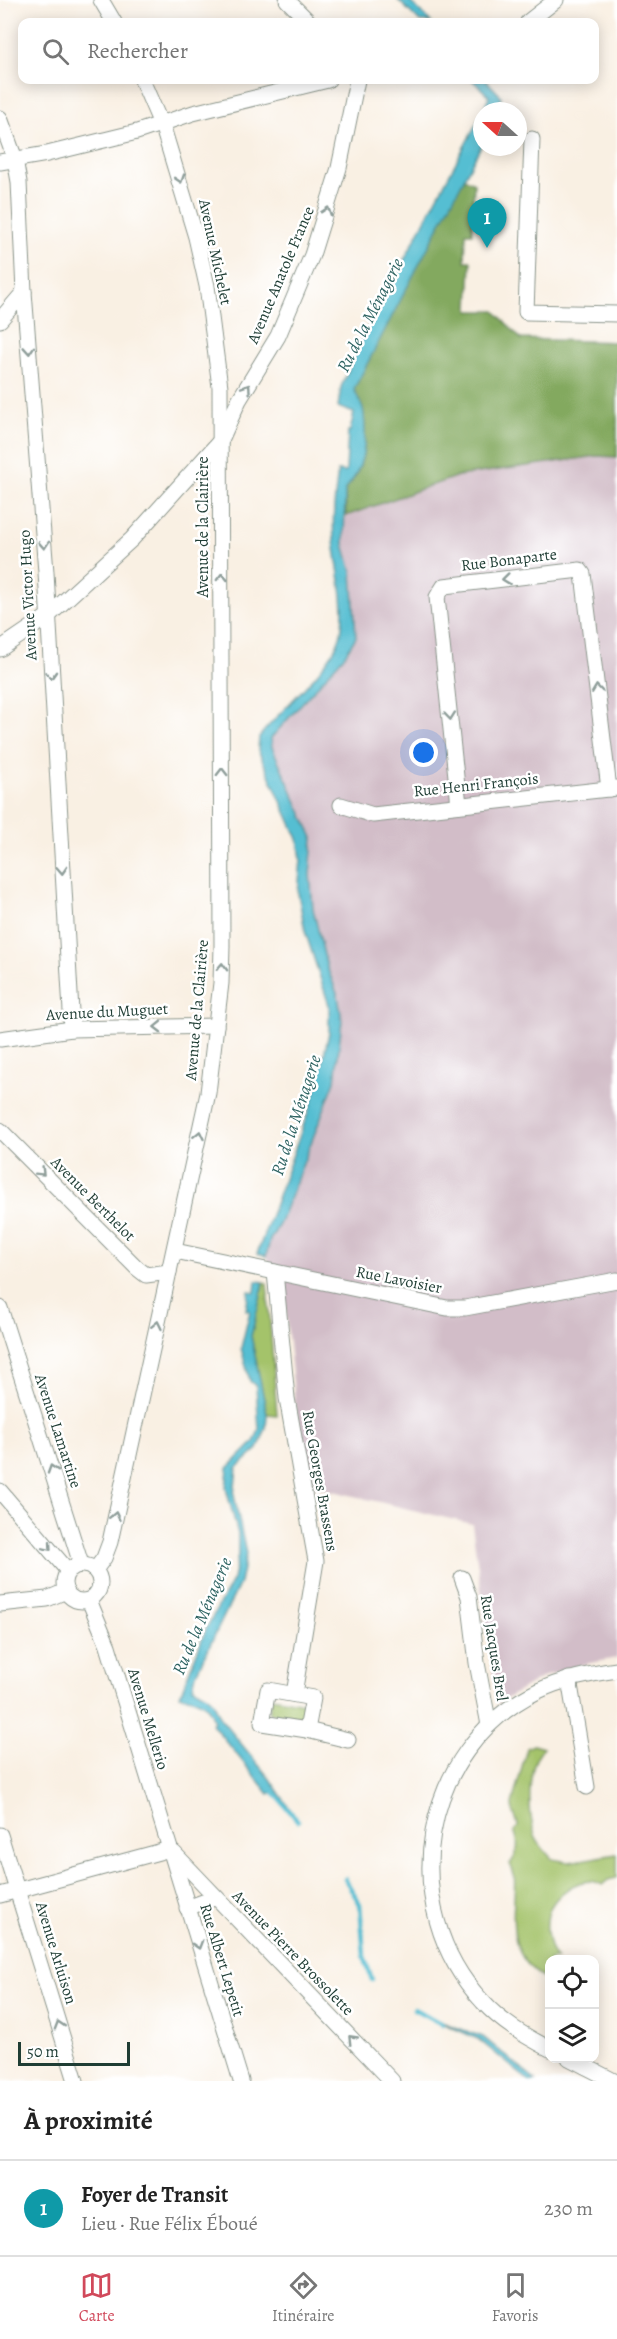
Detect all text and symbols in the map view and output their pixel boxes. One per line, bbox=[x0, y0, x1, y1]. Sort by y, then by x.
search box bbox=[18, 18, 599, 84]
icon: search bbox=[39, 35, 72, 68]
text: Rechercher bbox=[87, 36, 188, 66]
north arrow bbox=[473, 102, 527, 156]
one-way arrow bbox=[172, 173, 185, 184]
street label: Avenue Michelet bbox=[193, 196, 237, 307]
pin: 1 bbox=[468, 198, 506, 248]
street label: Avenue Anatole France bbox=[242, 203, 320, 348]
one-way arrow bbox=[320, 206, 333, 217]
water label: Ru de la Ménagerie bbox=[331, 253, 409, 376]
one-way arrow bbox=[22, 346, 35, 355]
one-way arrow bbox=[240, 383, 251, 394]
street label: Avenue de la Clairière bbox=[192, 456, 214, 599]
street label: Avenue Victor Hugo bbox=[14, 529, 42, 662]
one-way arrow bbox=[37, 540, 50, 549]
street label: Rue Bonaparte bbox=[460, 543, 558, 577]
one-way arrow bbox=[502, 572, 511, 585]
one-way arrow bbox=[215, 573, 228, 582]
one-way arrow bbox=[44, 671, 57, 680]
one-way arrow bbox=[591, 684, 604, 694]
one-way arrow bbox=[443, 711, 456, 720]
your location bbox=[409, 738, 438, 767]
one-way arrow bbox=[216, 768, 228, 777]
street label: Rue Henri François bbox=[413, 768, 539, 802]
one-way arrow bbox=[56, 865, 69, 874]
street label: Avenue de la Clairière bbox=[180, 939, 214, 1082]
one-way arrow bbox=[215, 963, 228, 972]
street label: Avenue du Muguet bbox=[44, 998, 169, 1026]
one-way arrow bbox=[153, 1021, 162, 1033]
water label: Ru de la Ménagerie bbox=[265, 1051, 327, 1178]
one-way arrow bbox=[192, 1130, 205, 1140]
street label: Avenue Berthelot bbox=[45, 1151, 140, 1246]
one-way arrow bbox=[34, 1164, 45, 1175]
street label: Rue Lavoisier bbox=[354, 1261, 444, 1299]
one-way arrow bbox=[150, 1321, 163, 1331]
street label: Avenue Lamartine bbox=[29, 1370, 87, 1491]
street label: Rue Georges Brassens bbox=[297, 1409, 343, 1553]
one-way arrow bbox=[46, 1464, 59, 1475]
one-way arrow bbox=[108, 1511, 121, 1521]
one-way arrow bbox=[41, 1540, 52, 1551]
water label: Ru de la Ménagerie bbox=[166, 1553, 238, 1678]
street label: Rue Jacques Brel bbox=[475, 1593, 513, 1703]
street label: Avenue Mellerio bbox=[122, 1665, 174, 1772]
street label: Avenue Pierre Brossolette bbox=[227, 1885, 359, 2021]
street label: Avenue Arluison bbox=[30, 1898, 82, 2007]
street label: Rue Albert Lepetit bbox=[194, 1901, 250, 2019]
one-way arrow bbox=[191, 1939, 203, 1950]
map controls bbox=[545, 1955, 599, 2063]
button: locate bbox=[545, 1955, 599, 2009]
button: layers bbox=[545, 2009, 599, 2063]
one-way arrow bbox=[54, 2020, 66, 2031]
one-way arrow bbox=[348, 2036, 359, 2047]
scale bar bbox=[18, 2039, 130, 2066]
text: 50 m bbox=[27, 2041, 59, 2063]
text: À proximité bbox=[24, 2103, 153, 2138]
text: Foyer de Transit bbox=[81, 2180, 228, 2210]
text: 1 bbox=[40, 2195, 47, 2222]
text: 230 m bbox=[544, 2195, 593, 2222]
text: Lieu · Rue Félix Éboué bbox=[81, 2210, 258, 2237]
tab: Carte bbox=[79, 2269, 115, 2327]
tab: Itinéraire bbox=[272, 2269, 335, 2327]
tab: Favoris bbox=[492, 2269, 538, 2327]

